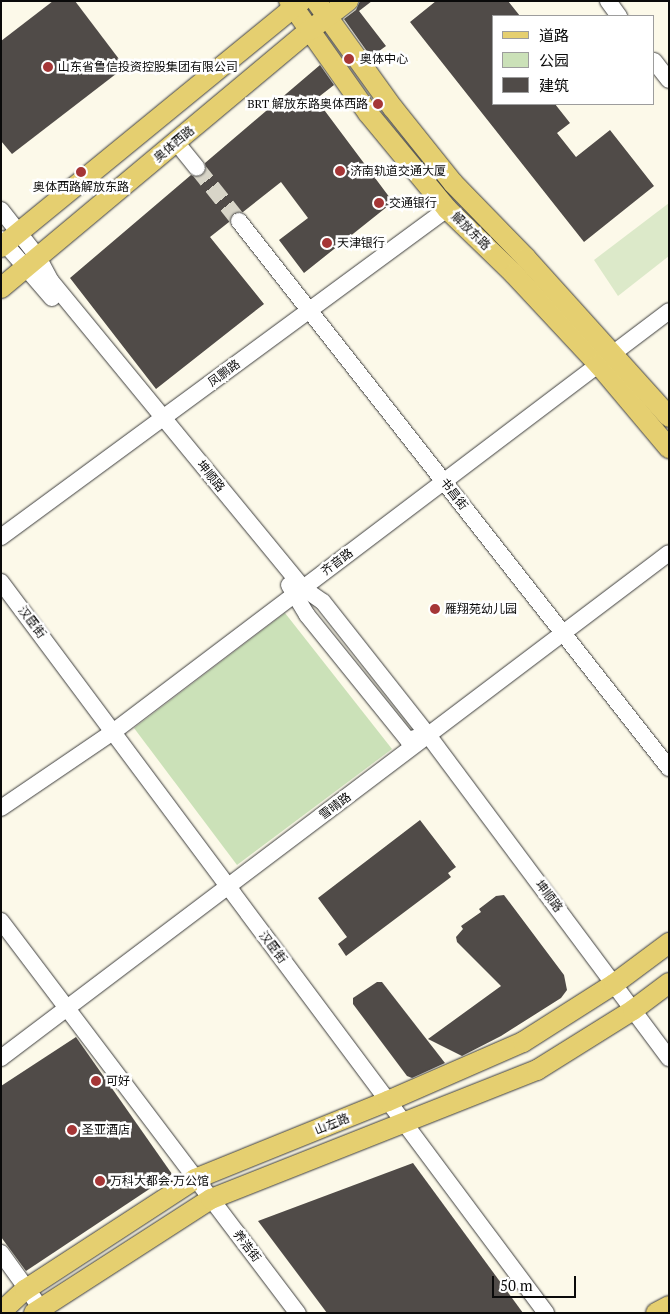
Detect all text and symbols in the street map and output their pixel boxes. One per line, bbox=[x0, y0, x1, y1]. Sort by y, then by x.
legend bbox=[492, 15, 655, 105]
text: 道路 bbox=[539, 25, 569, 45]
text: 公园 bbox=[539, 50, 569, 70]
marker: 奥体中心 bbox=[342, 52, 356, 66]
place label: 奥体中心 bbox=[360, 52, 408, 66]
place label: 山东省鲁信投资控股集团有限公司 bbox=[58, 60, 238, 74]
marker: 山东省鲁信投资控股集团有限公司 bbox=[42, 61, 54, 73]
text: 建筑 bbox=[539, 75, 569, 95]
place label: BRT 解放东路奥体西路 bbox=[247, 97, 368, 111]
marker: BRT 解放东路奥体西路 bbox=[372, 98, 384, 110]
street label: 奥体西路 bbox=[151, 123, 197, 165]
place label: 济南轨道交通大厦 bbox=[350, 164, 446, 178]
marker: 济南轨道交通大厦 bbox=[334, 165, 346, 177]
marker: 奥体西路解放东路 bbox=[75, 166, 87, 178]
place label: 奥体西路解放东路 bbox=[33, 180, 129, 194]
place label: 交通银行 bbox=[389, 196, 437, 210]
marker: 交通银行 bbox=[373, 197, 385, 209]
street label: 解放东路 bbox=[449, 209, 493, 253]
place label: 天津银行 bbox=[337, 236, 385, 250]
marker: 天津银行 bbox=[321, 237, 333, 249]
street label: 凤鹏路 bbox=[205, 357, 243, 389]
street label: 坤顺路 bbox=[194, 457, 228, 495]
street label: 书昌街 bbox=[437, 475, 471, 513]
street label: 齐音路 bbox=[318, 545, 356, 579]
place label: 雁翔苑幼儿园 bbox=[445, 602, 517, 616]
street label: 汉臣街 bbox=[15, 603, 49, 641]
marker: 雁翔苑幼儿园 bbox=[429, 603, 441, 615]
street label: 雪晴路 bbox=[316, 789, 354, 823]
street label: 坤顺路 bbox=[532, 877, 566, 915]
street label: 汉臣街 bbox=[256, 928, 290, 966]
place label: 可好 bbox=[106, 1074, 130, 1088]
marker: 可好 bbox=[90, 1075, 102, 1087]
street label: 山左路 bbox=[313, 1111, 351, 1137]
place label: 圣亚酒店 bbox=[82, 1123, 130, 1137]
marker: 圣亚酒店 bbox=[66, 1124, 78, 1136]
place label: 万科大都会·万公馆 bbox=[110, 1174, 209, 1188]
marker: 万科大都会·万公馆 bbox=[94, 1175, 106, 1187]
street label: 养浩街 bbox=[230, 1227, 264, 1265]
scale bar bbox=[495, 1266, 579, 1298]
text: 50 m bbox=[500, 1275, 533, 1295]

